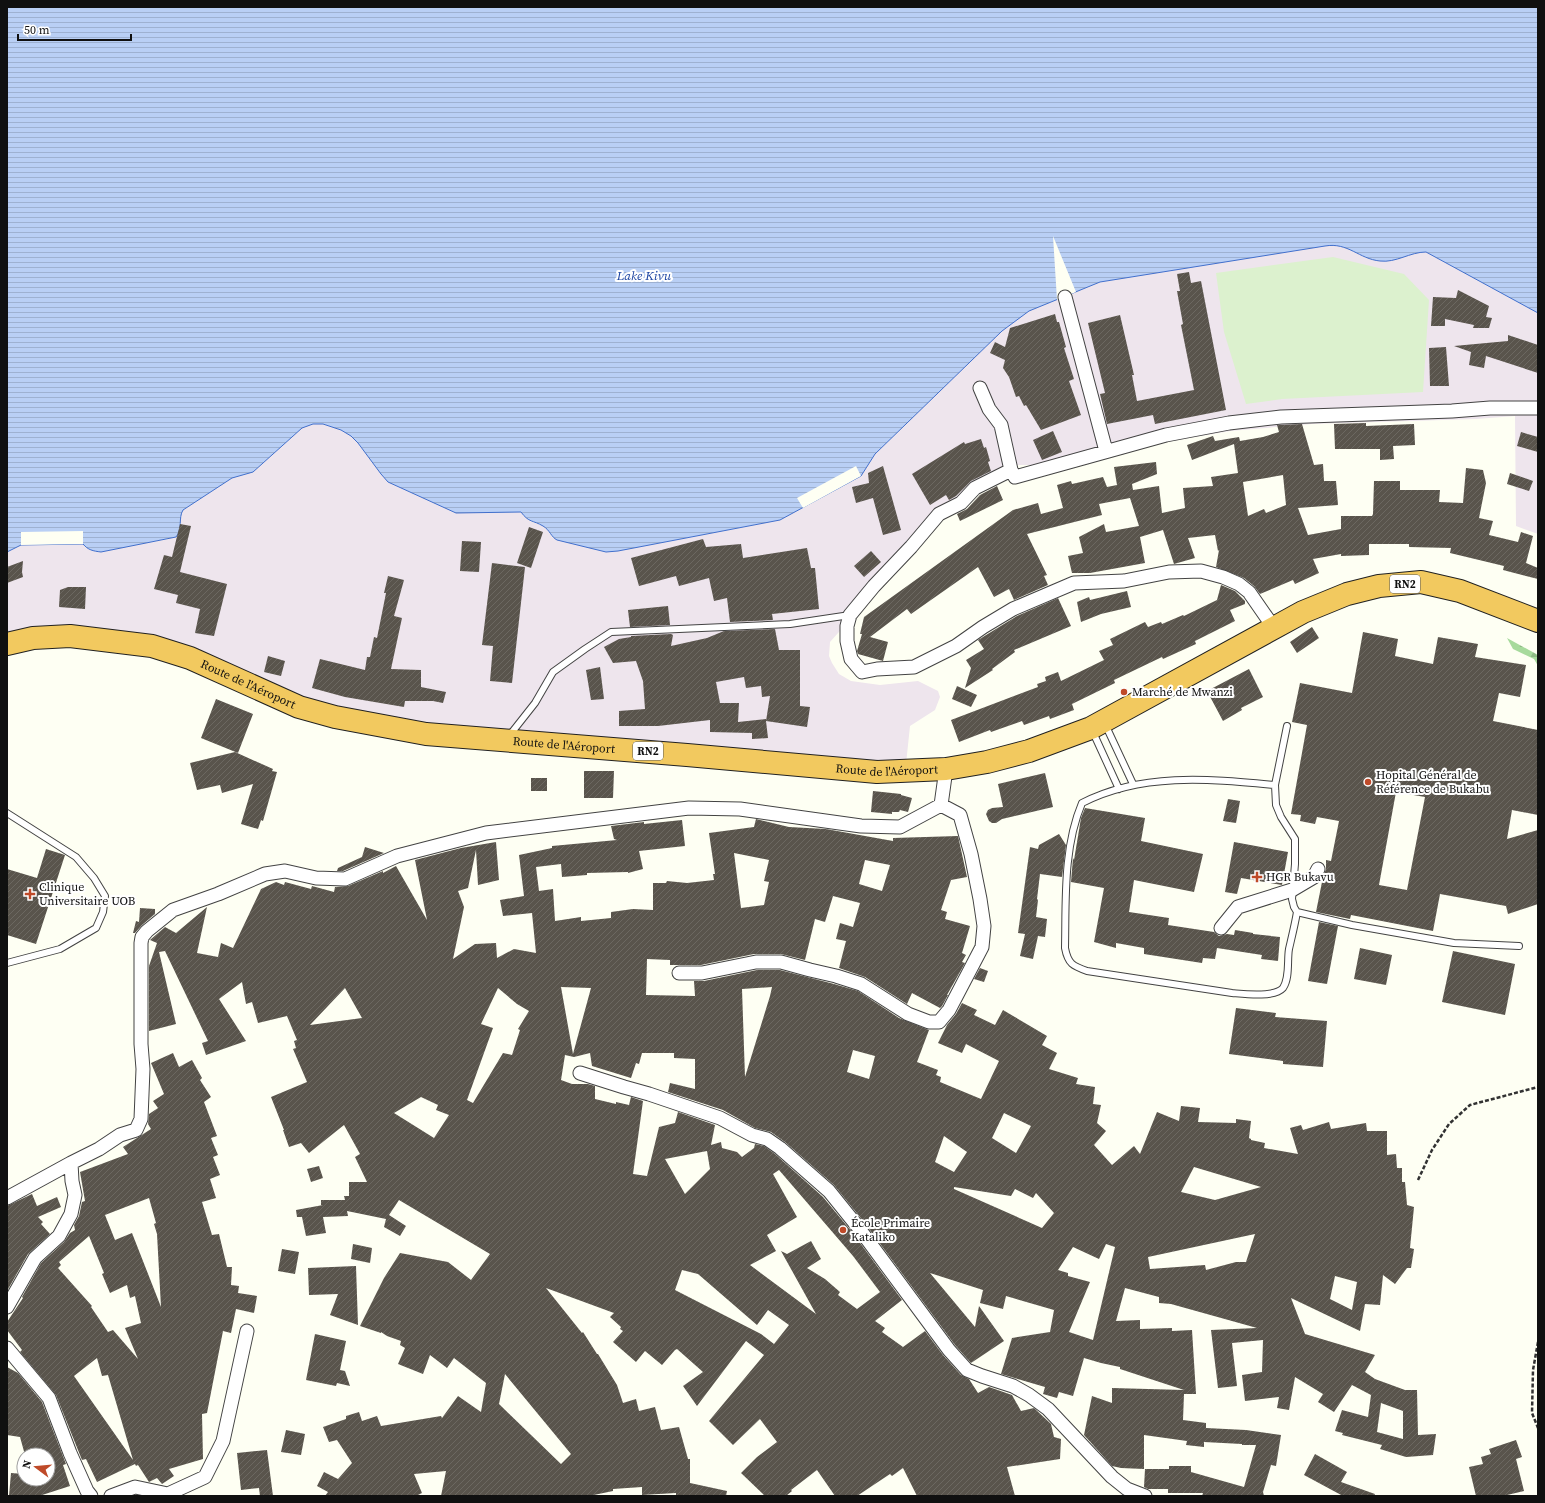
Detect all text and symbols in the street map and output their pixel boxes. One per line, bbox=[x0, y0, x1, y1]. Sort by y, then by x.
scale bar bbox=[18, 16, 131, 42]
text: 50 m bbox=[24, 22, 50, 38]
water label: Lake Kivu bbox=[616, 267, 672, 284]
road number: RN2 bbox=[1390, 575, 1420, 593]
street label: Route de l'Aéroport bbox=[198, 656, 298, 712]
place label: Marché de Mwanzi bbox=[1132, 684, 1233, 700]
marker: Marché de Mwanzi bbox=[1119, 687, 1129, 697]
street label: Route de l'Aéroport bbox=[512, 733, 616, 757]
road number: RN2 bbox=[633, 742, 663, 760]
street label: Route de l'Aéroport bbox=[835, 760, 938, 780]
place label: Hopital Général de Référence de Bukabu bbox=[1376, 767, 1490, 797]
marker: Hopital Général de Référence de Bukabu bbox=[1363, 777, 1373, 787]
place label: HGR Bukavu bbox=[1266, 869, 1334, 885]
marker: HGR Bukavu bbox=[1251, 871, 1263, 883]
place label: Clinique Universitaire UOB bbox=[39, 879, 136, 909]
marker: Clinique Universitaire UOB bbox=[24, 888, 36, 900]
place label: École Primaire Kataliko bbox=[851, 1215, 930, 1245]
marker: École Primaire Kataliko bbox=[838, 1225, 848, 1235]
north arrow bbox=[16, 1447, 56, 1487]
text: N bbox=[19, 1458, 35, 1470]

